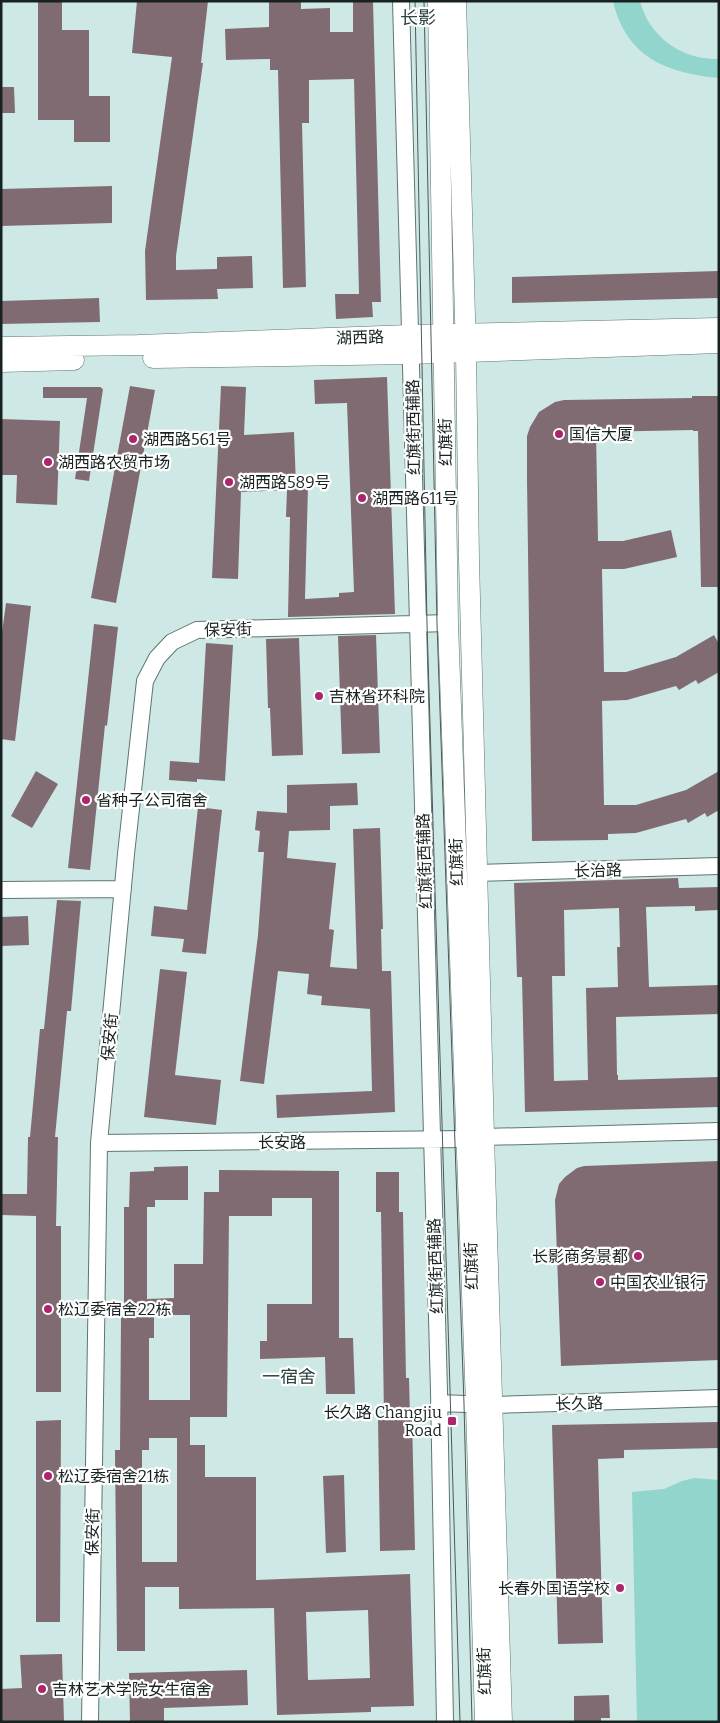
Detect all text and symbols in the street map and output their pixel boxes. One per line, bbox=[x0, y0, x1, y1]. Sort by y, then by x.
district label: 长影 bbox=[400, 7, 436, 29]
street label: 湖西路 bbox=[336, 327, 384, 348]
street label: 红旗街西辅路 bbox=[403, 379, 424, 475]
street label: 红旗街 bbox=[436, 418, 455, 466]
place label: 国信大厦 bbox=[569, 425, 633, 444]
marker: 国信大厦 bbox=[553, 428, 565, 440]
place label: 湖西路561号 bbox=[143, 430, 231, 449]
marker: 湖西路561号 bbox=[127, 433, 139, 445]
place label: 湖西路农贸市场 bbox=[58, 453, 170, 472]
marker: 湖西路农贸市场 bbox=[42, 456, 54, 468]
place label: 湖西路589号 bbox=[239, 473, 331, 492]
marker: 湖西路589号 bbox=[223, 476, 235, 488]
place label: 湖西路611号 bbox=[372, 489, 458, 508]
marker: 湖西路611号 bbox=[356, 492, 368, 504]
street label: 保安街 bbox=[204, 619, 252, 640]
place label: 吉林省环科院 bbox=[329, 687, 425, 706]
marker: 吉林省环科院 bbox=[313, 690, 325, 702]
place label: 省种子公司宿舍 bbox=[96, 791, 208, 810]
marker: 省种子公司宿舍 bbox=[80, 794, 92, 806]
street label: 红旗街西辅路 bbox=[413, 813, 436, 909]
street label: 红旗街 bbox=[446, 838, 467, 886]
street label: 长治路 bbox=[574, 861, 622, 880]
street label: 保安街 bbox=[98, 1012, 121, 1062]
street label: 长安路 bbox=[258, 1133, 306, 1152]
street label: 红旗街西辅路 bbox=[424, 1218, 447, 1314]
street label: 红旗街 bbox=[461, 1242, 482, 1290]
place label: 长影商务景都 bbox=[532, 1247, 628, 1266]
marker: 长影商务景都 bbox=[632, 1250, 644, 1262]
place label: 中国农业银行 bbox=[610, 1273, 706, 1292]
marker: 中国农业银行 bbox=[594, 1276, 606, 1288]
place label: 松辽委宿舍22栋 bbox=[58, 1300, 171, 1319]
marker: 松辽委宿舍22栋 bbox=[42, 1303, 54, 1315]
district label: 一宿舍 bbox=[262, 1366, 316, 1388]
street label: 长久路 bbox=[555, 1393, 603, 1414]
place label: 长久路 Changjiu Road bbox=[324, 1403, 443, 1440]
marker: 长久路 Changjiu Road bbox=[446, 1415, 458, 1427]
place label: 松辽委宿舍21栋 bbox=[58, 1467, 169, 1486]
marker: 松辽委宿舍21栋 bbox=[42, 1470, 54, 1482]
street label: 保安街 bbox=[83, 1508, 102, 1556]
place label: 长春外国语学校 bbox=[498, 1579, 610, 1598]
marker: 长春外国语学校 bbox=[614, 1582, 626, 1594]
street label: 红旗街 bbox=[474, 1647, 495, 1695]
place label: 吉林艺术学院女生宿舍 bbox=[52, 1680, 212, 1699]
marker: 吉林艺术学院女生宿舍 bbox=[36, 1683, 48, 1695]

